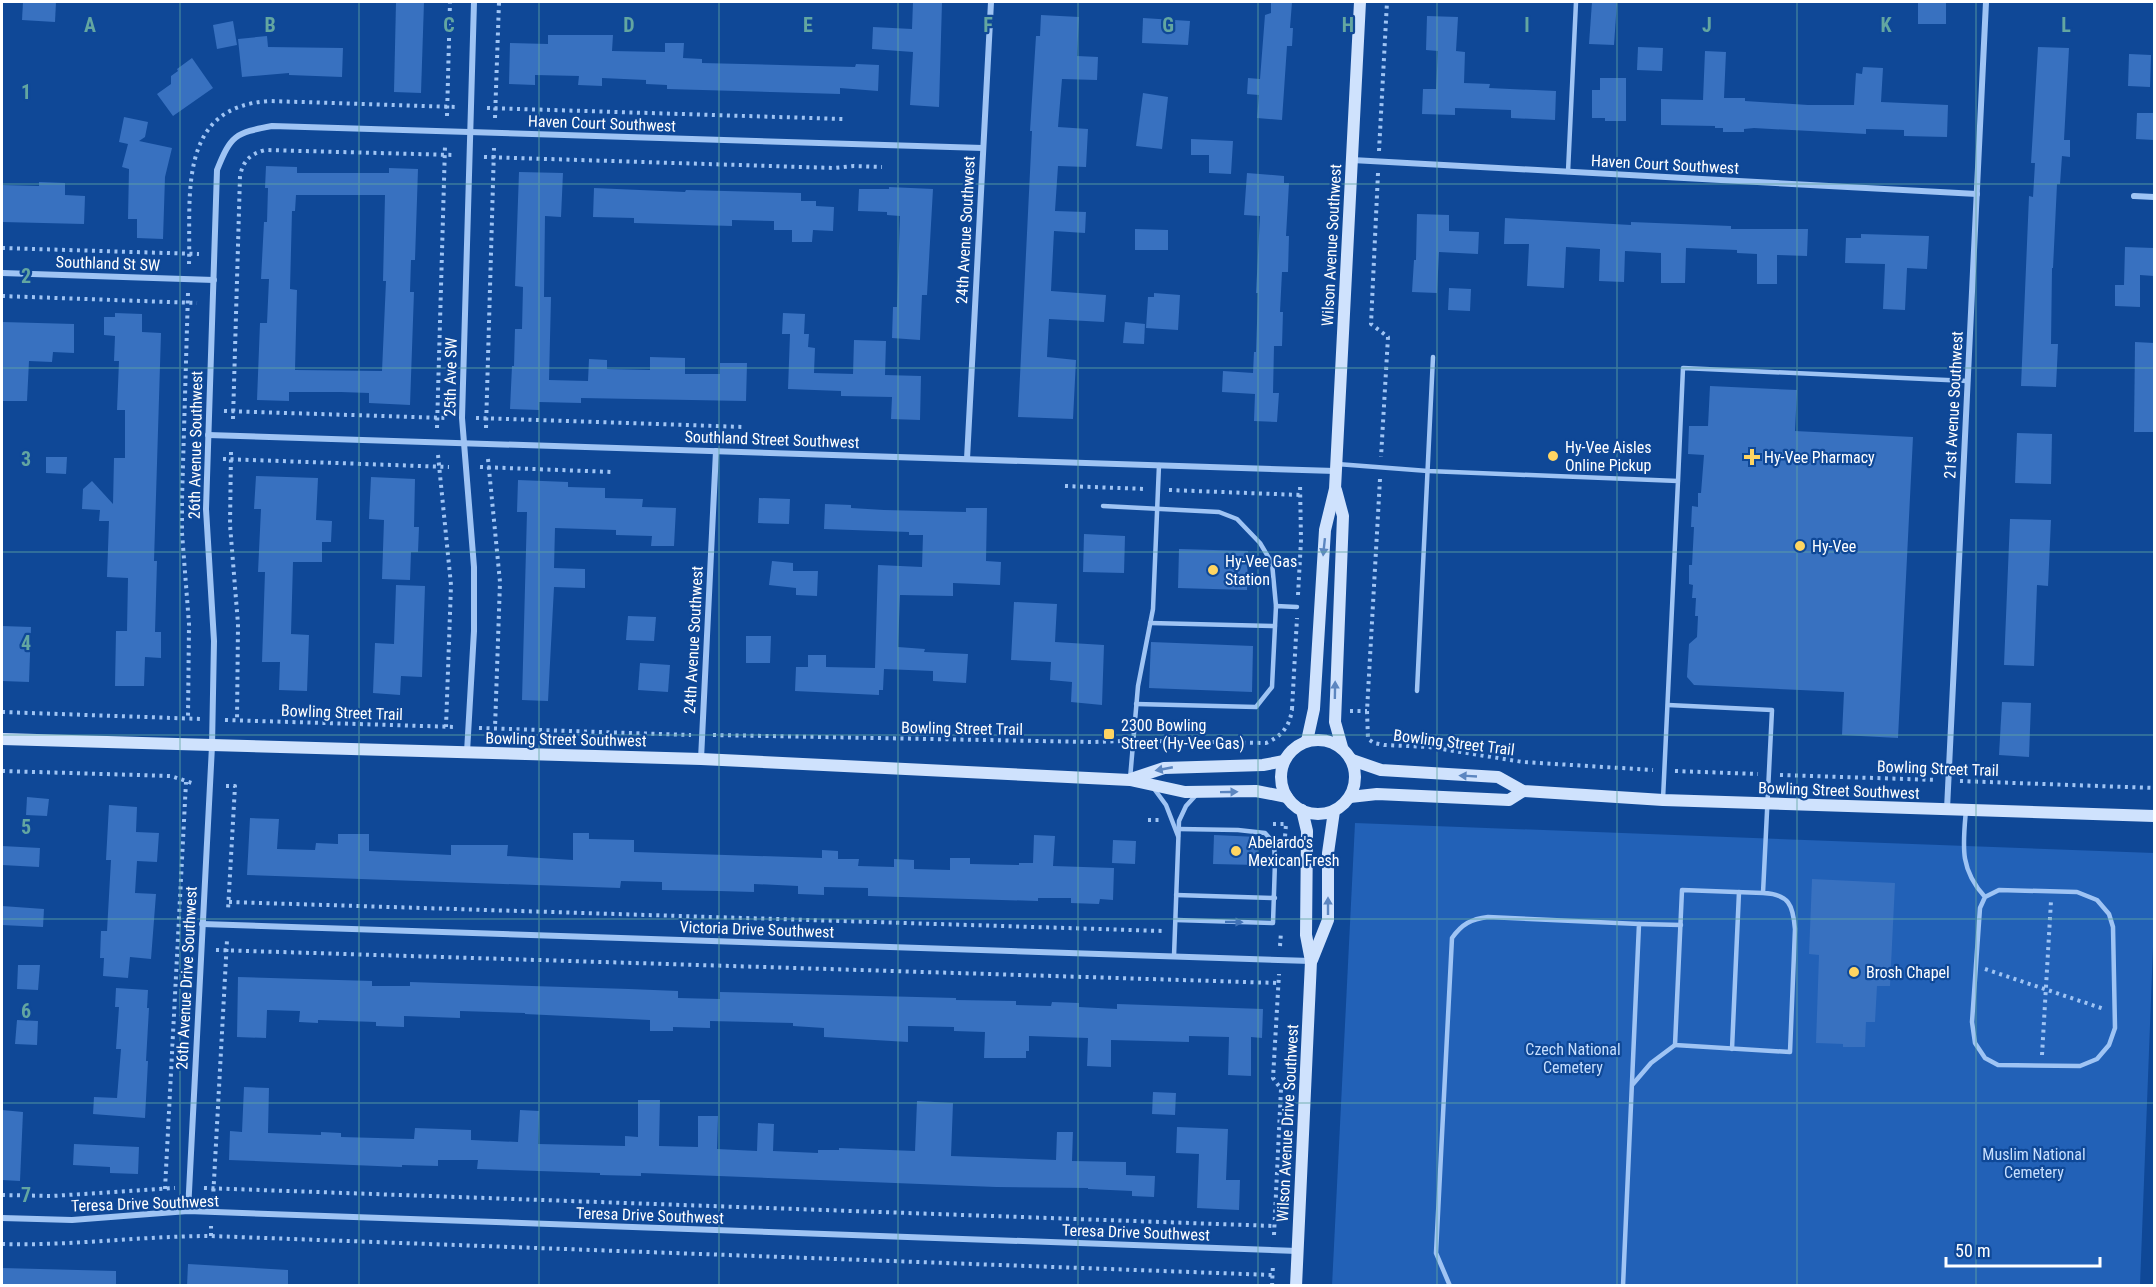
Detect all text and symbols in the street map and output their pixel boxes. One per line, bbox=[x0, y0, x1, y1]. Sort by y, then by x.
text: A bbox=[84, 13, 96, 37]
text: B bbox=[264, 13, 276, 37]
text: C bbox=[443, 13, 455, 37]
text: D bbox=[623, 13, 635, 37]
text: E bbox=[803, 13, 813, 37]
text: F bbox=[983, 13, 993, 37]
text: G bbox=[1162, 13, 1174, 37]
text: H bbox=[1342, 13, 1354, 37]
text: I bbox=[1524, 13, 1530, 37]
text: J bbox=[1702, 13, 1712, 37]
text: K bbox=[1880, 13, 1892, 37]
text: L bbox=[2061, 13, 2071, 37]
text: 1 bbox=[21, 80, 31, 104]
street label: Haven Court Southwest bbox=[528, 111, 677, 136]
street label: Haven Court Southwest bbox=[1591, 151, 1740, 178]
street label: 24th Avenue Southwest bbox=[952, 155, 979, 304]
street label: Wilson Avenue Southwest bbox=[1318, 163, 1345, 327]
street label: Southland St SW bbox=[55, 252, 160, 275]
text: 2 bbox=[21, 264, 31, 288]
street label: 21st Avenue Southwest bbox=[1940, 331, 1967, 479]
street label: 25th Ave SW bbox=[440, 337, 461, 417]
street label: 26th Avenue Southwest bbox=[185, 371, 206, 519]
street label: Southland Street Southwest bbox=[684, 427, 860, 452]
place label: Hy-Vee Aisles Online Pickup bbox=[1565, 438, 1652, 475]
text: 3 bbox=[21, 447, 31, 471]
place label: Hy-Vee Pharmacy bbox=[1764, 448, 1875, 467]
marker: Hy-Vee Aisles Online Pickup bbox=[1546, 449, 1560, 463]
marker: Hy-Vee Pharmacy bbox=[1745, 450, 1759, 464]
one-way arrow bbox=[1319, 537, 1328, 556]
place label: Hy-Vee bbox=[1812, 537, 1856, 556]
marker: Hy-Vee bbox=[1793, 539, 1807, 553]
place label: Hy-Vee Gas Station bbox=[1225, 552, 1297, 589]
marker: Hy-Vee Gas Station bbox=[1206, 563, 1220, 577]
street label: 24th Avenue Southwest bbox=[680, 565, 707, 714]
text: 4 bbox=[21, 631, 31, 655]
one-way arrow bbox=[1331, 680, 1340, 699]
street label: Bowling Street Trail bbox=[281, 701, 403, 724]
place label: 2300 Bowling Street (Hy-Vee Gas) bbox=[1121, 716, 1245, 753]
street label: Bowling Street Trail bbox=[901, 718, 1023, 739]
street label: Bowling Street Trail bbox=[1392, 726, 1516, 759]
marker: 2300 Bowling Street (Hy-Vee Gas) bbox=[1102, 727, 1116, 741]
street label: Bowling Street Southwest bbox=[485, 729, 647, 750]
street label: Bowling Street Trail bbox=[1877, 757, 1999, 780]
one-way arrow bbox=[1154, 765, 1173, 774]
one-way arrow bbox=[1459, 771, 1478, 780]
street label: Bowling Street Southwest bbox=[1758, 778, 1920, 803]
one-way arrow bbox=[1219, 787, 1238, 797]
text: 5 bbox=[21, 815, 31, 839]
place label: Abelardo's Mexican Fresh bbox=[1248, 833, 1340, 870]
marker: Abelardo's Mexican Fresh bbox=[1229, 844, 1243, 858]
street label: 26th Avenue Drive Southwest bbox=[172, 886, 201, 1070]
one-way arrow bbox=[1323, 896, 1333, 915]
street label: Victoria Drive Southwest bbox=[679, 917, 835, 942]
one-way arrow bbox=[1225, 917, 1244, 926]
place label: Brosh Chapel bbox=[1866, 963, 1950, 982]
marker: Brosh Chapel bbox=[1847, 965, 1861, 979]
text: 6 bbox=[21, 999, 31, 1023]
street label: Wilson Avenue Drive Southwest bbox=[1273, 1023, 1302, 1222]
park label: Czech National Cemetery bbox=[1525, 1040, 1621, 1077]
park label: Muslim National Cemetery bbox=[1982, 1145, 2086, 1182]
text: 7 bbox=[21, 1183, 31, 1207]
street label: Teresa Drive Southwest bbox=[71, 1191, 220, 1216]
street label: Teresa Drive Southwest bbox=[576, 1203, 725, 1228]
street label: Teresa Drive Southwest bbox=[1062, 1220, 1211, 1245]
scale bar bbox=[1946, 1230, 2100, 1268]
text: 50 m bbox=[1955, 1240, 1990, 1261]

